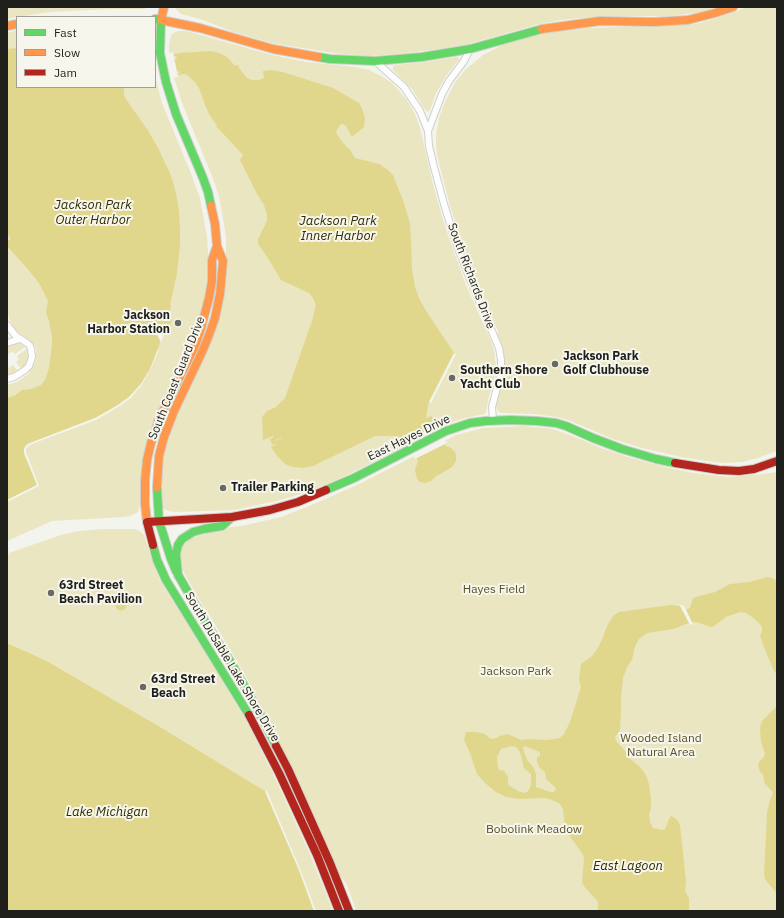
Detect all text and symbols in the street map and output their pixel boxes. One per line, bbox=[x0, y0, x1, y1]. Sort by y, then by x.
legend bbox=[16, 16, 156, 88]
text: Fast bbox=[54, 25, 77, 40]
text: Slow bbox=[54, 45, 80, 60]
text: Jam bbox=[54, 65, 77, 80]
water label: Jackson Park Outer Harbor bbox=[54, 197, 132, 228]
water label: Jackson Park Inner Harbor bbox=[299, 213, 377, 244]
street label: South Richards Drive bbox=[444, 221, 498, 331]
place label: Jackson Harbor Station bbox=[87, 309, 170, 337]
street label: South Coast Guard Drive bbox=[146, 314, 208, 442]
marker: Jackson Harbor Station bbox=[173, 318, 183, 328]
place label: Jackson Park Golf Clubhouse bbox=[563, 350, 649, 378]
marker: Jackson Park Golf Clubhouse bbox=[550, 359, 560, 369]
place label: Southern Shore Yacht Club bbox=[460, 364, 548, 392]
marker: Southern Shore Yacht Club bbox=[447, 373, 457, 383]
street label: East Hayes Drive bbox=[365, 412, 453, 464]
place label: Trailer Parking bbox=[231, 481, 314, 495]
marker: Trailer Parking bbox=[218, 483, 228, 493]
place label: 63rd Street Beach Pavilion bbox=[59, 579, 142, 607]
park label: Hayes Field bbox=[463, 583, 525, 597]
marker: 63rd Street Beach Pavilion bbox=[46, 588, 56, 598]
street label: South DuSable Lake Shore Drive bbox=[181, 589, 283, 745]
park label: Jackson Park bbox=[480, 665, 552, 679]
place label: 63rd Street Beach bbox=[151, 673, 215, 701]
marker: 63rd Street Beach bbox=[138, 682, 148, 692]
park label: Wooded Island Natural Area bbox=[620, 732, 702, 760]
water label: Lake Michigan bbox=[66, 804, 148, 820]
park label: Bobolink Meadow bbox=[486, 823, 582, 837]
water label: East Lagoon bbox=[593, 858, 663, 874]

